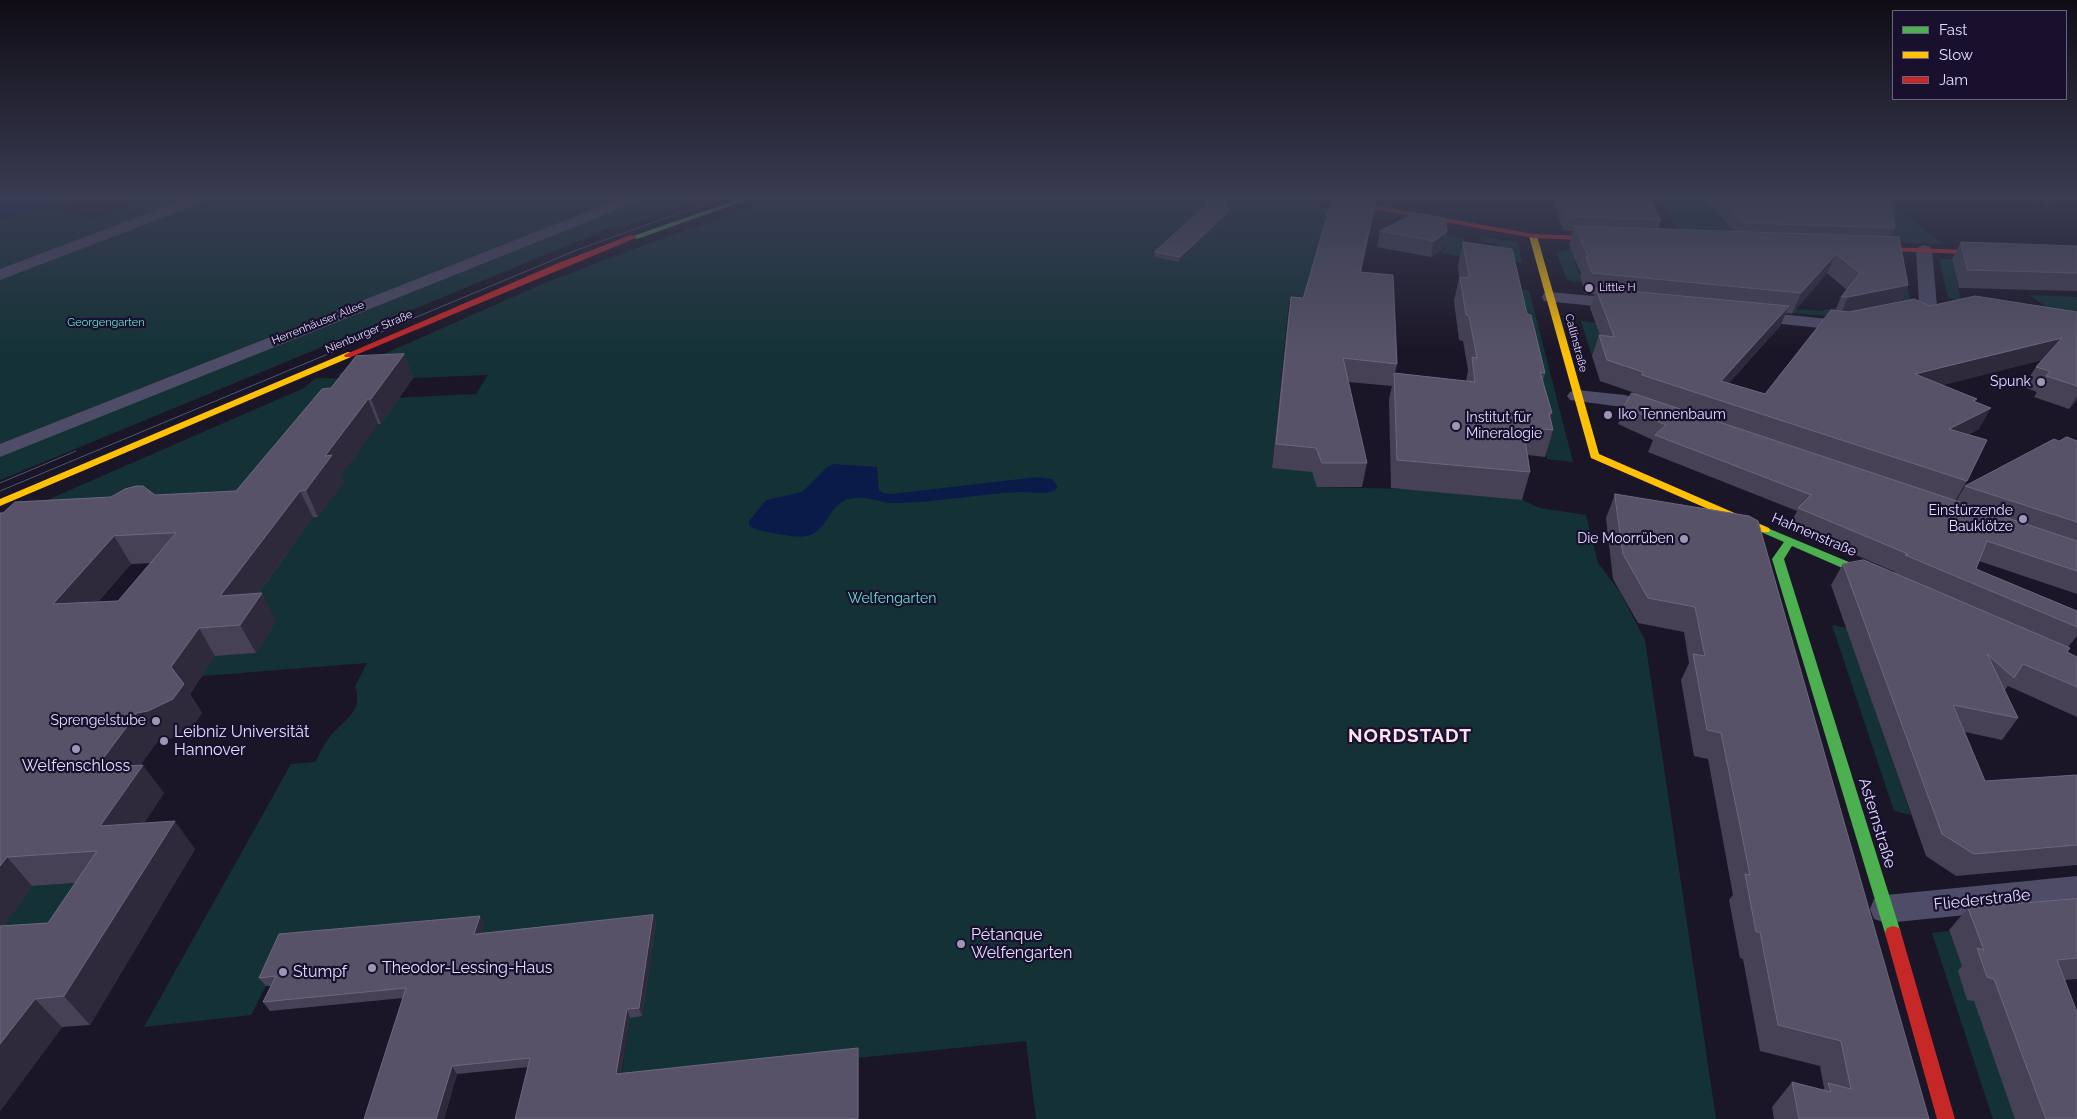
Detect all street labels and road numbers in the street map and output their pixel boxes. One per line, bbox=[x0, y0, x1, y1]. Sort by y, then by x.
street label: Herrenhäuser Allee bbox=[270, 298, 366, 348]
street label: Nienburger Straße bbox=[323, 308, 415, 356]
street label: Callinstraße bbox=[1562, 312, 1590, 374]
street label: Hahnenstraße bbox=[1769, 510, 1859, 560]
street label: Asternstraße bbox=[1854, 775, 1900, 871]
street label: Fliederstraße bbox=[1933, 885, 2031, 915]

